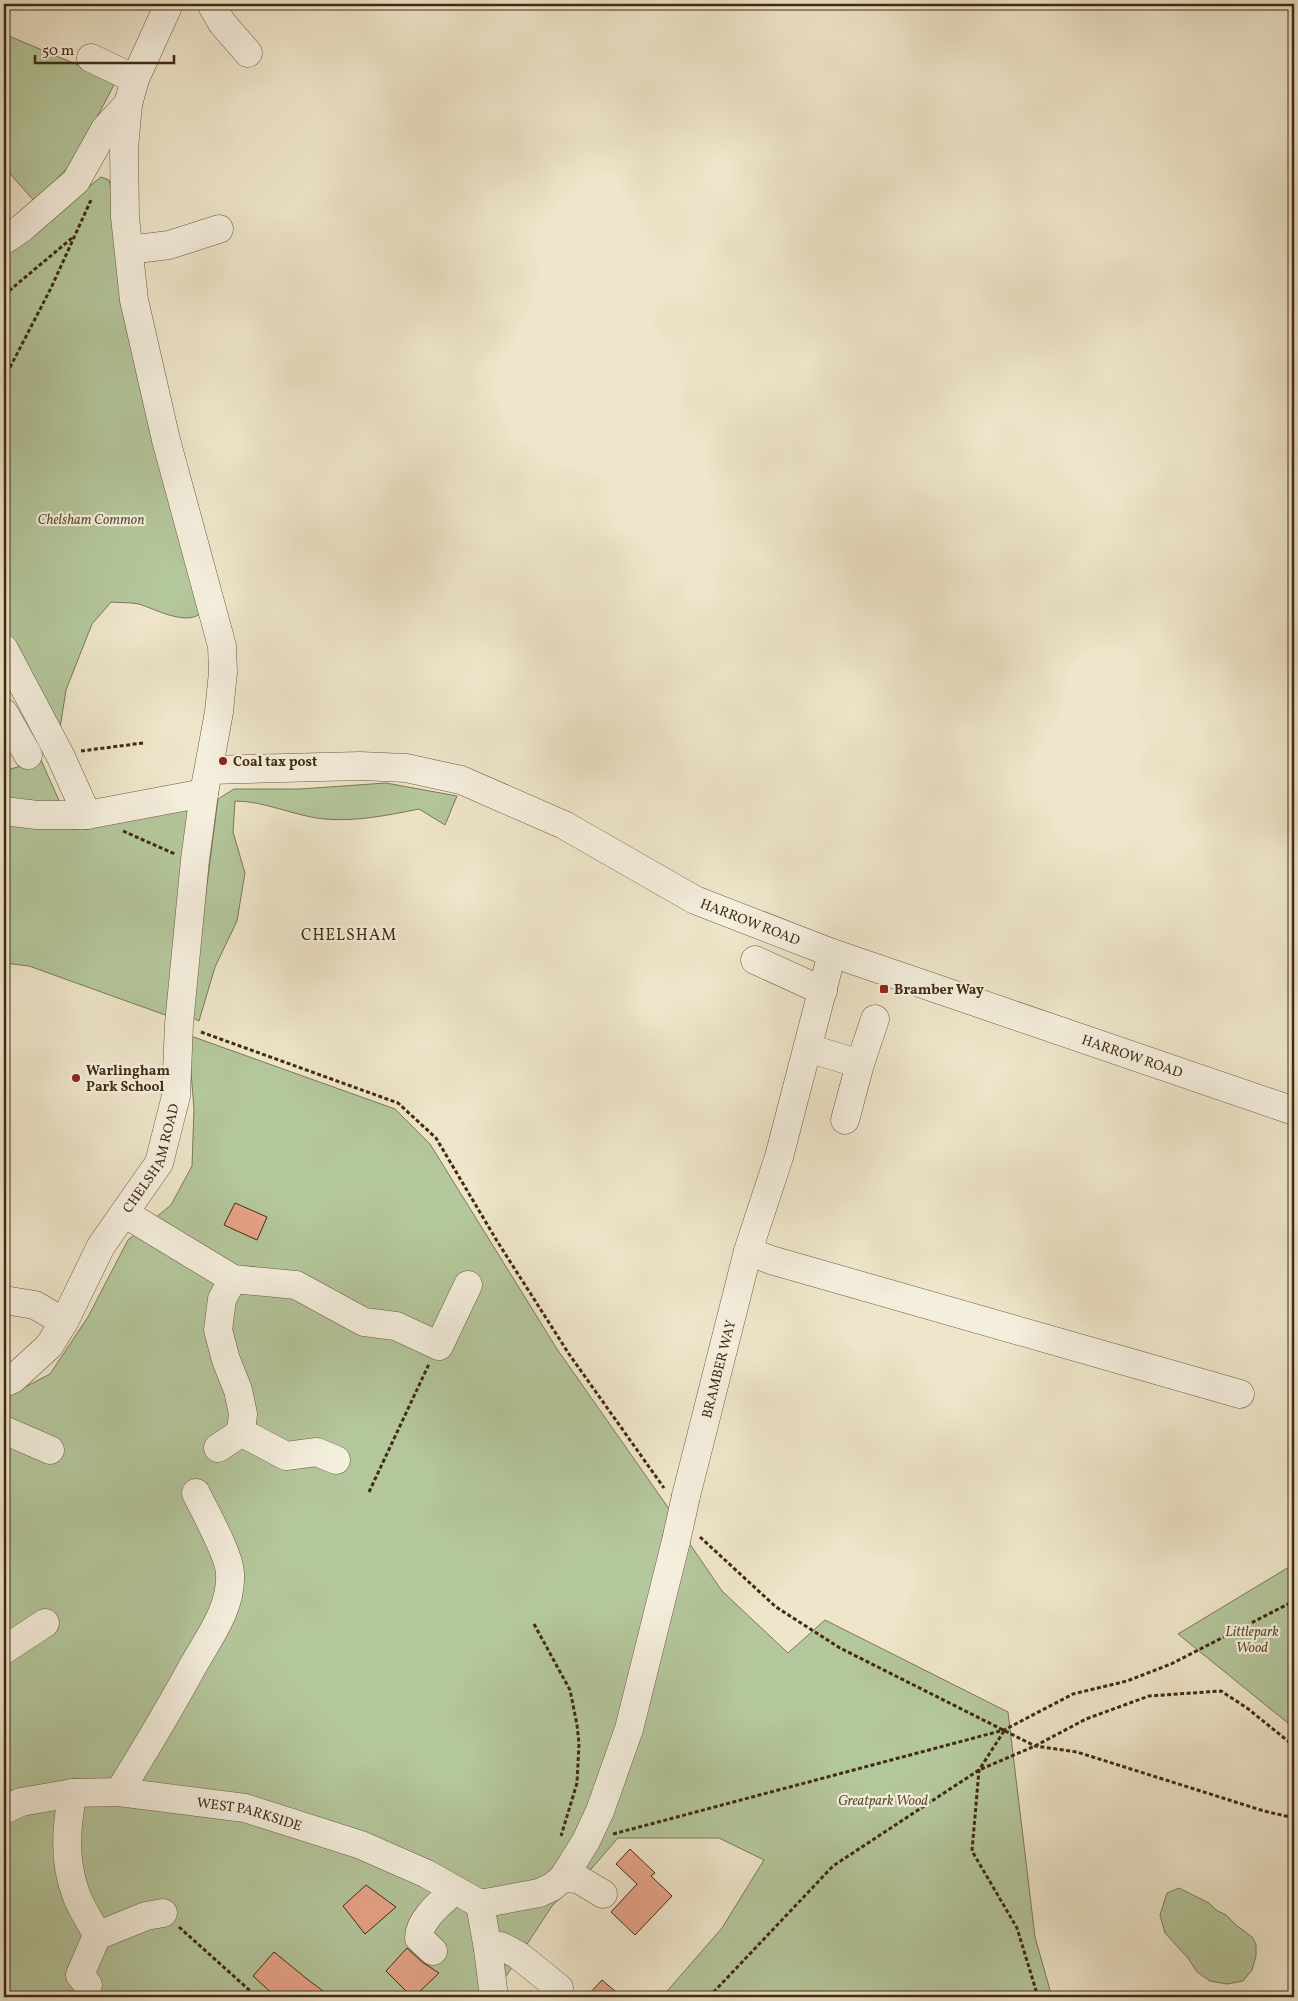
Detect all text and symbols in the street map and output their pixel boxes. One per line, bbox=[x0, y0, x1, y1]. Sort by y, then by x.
scale bar bbox=[35, 32, 174, 64]
text: 50 m bbox=[42, 41, 74, 62]
park label: Chelsham Common bbox=[38, 511, 144, 530]
place label: Coal tax post bbox=[233, 753, 317, 772]
marker: Coal tax post bbox=[217, 755, 229, 767]
street label: HARROW ROAD bbox=[697, 895, 802, 951]
district label: CHELSHAM bbox=[301, 925, 397, 947]
place label: Bramber Way bbox=[894, 981, 984, 1000]
marker: Bramber Way bbox=[878, 983, 890, 995]
street label: HARROW ROAD bbox=[1079, 1031, 1185, 1083]
place label: Warlingham Park School bbox=[86, 1062, 171, 1097]
marker: Warlingham Park School bbox=[70, 1072, 82, 1084]
street label: CHELSHAM ROAD bbox=[119, 1102, 185, 1217]
street label: BRAMBER WAY bbox=[698, 1318, 741, 1420]
park label: Littlepark Wood bbox=[1225, 1623, 1279, 1658]
park label: Greatpark Wood bbox=[838, 1792, 928, 1811]
street label: WEST PARKSIDE bbox=[195, 1794, 304, 1837]

